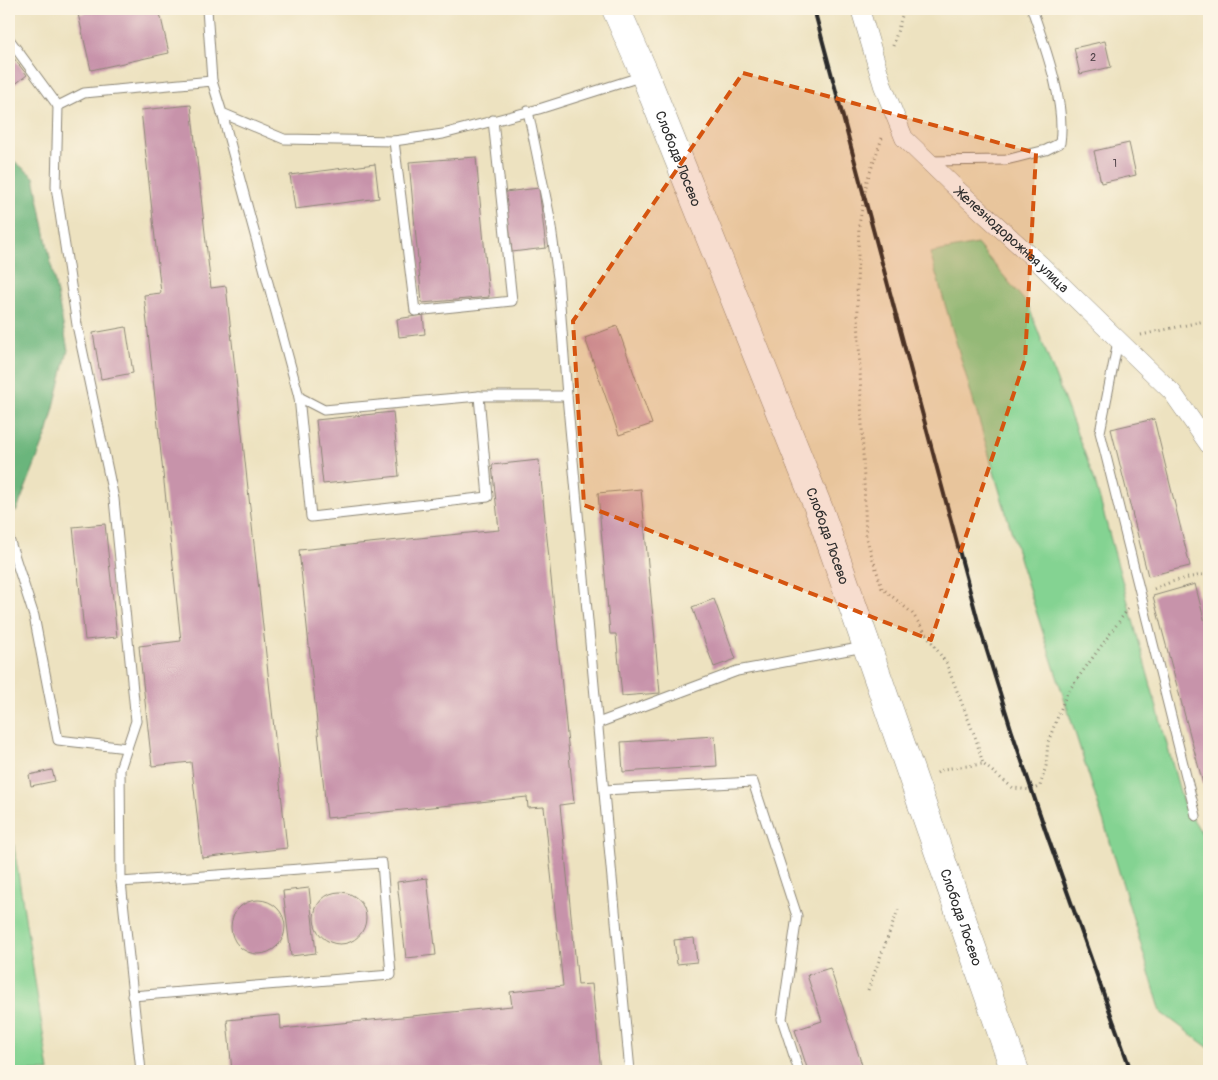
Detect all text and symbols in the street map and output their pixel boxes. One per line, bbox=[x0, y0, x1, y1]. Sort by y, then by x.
house number: 2 bbox=[1090, 51, 1096, 64]
street label: Слобода Лосево bbox=[651, 108, 705, 209]
house number: 1 bbox=[1113, 157, 1117, 170]
street label: Железнодорожная улица bbox=[950, 183, 1072, 296]
street label: Слобода Лосево bbox=[802, 485, 853, 587]
street label: Слобода Лосево bbox=[936, 867, 986, 969]

